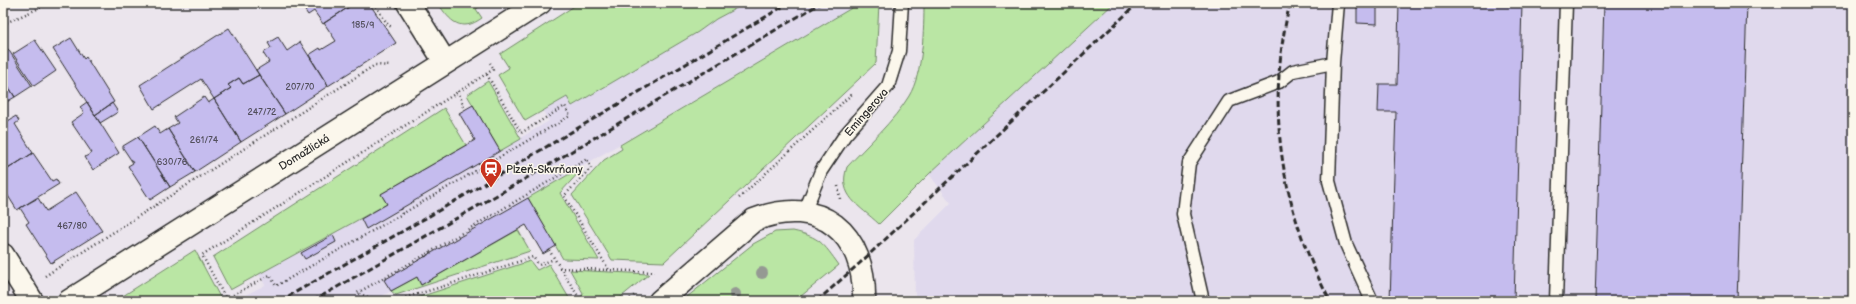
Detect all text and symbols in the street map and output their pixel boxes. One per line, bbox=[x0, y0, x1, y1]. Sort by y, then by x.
house number: 185/9 bbox=[351, 20, 375, 31]
house number: 207/70 bbox=[286, 82, 314, 93]
street label: Emingerova bbox=[842, 86, 891, 139]
house number: 247/72 bbox=[248, 107, 277, 118]
street label: Domažlická bbox=[277, 132, 332, 173]
house number: 261/74 bbox=[190, 135, 219, 146]
station icon: Plzeň-Skvrňany bbox=[478, 156, 504, 189]
house number: 630/76 bbox=[157, 157, 188, 168]
place label: Plzeň-Skvrňany bbox=[506, 163, 583, 176]
house number: 467/80 bbox=[57, 221, 87, 232]

